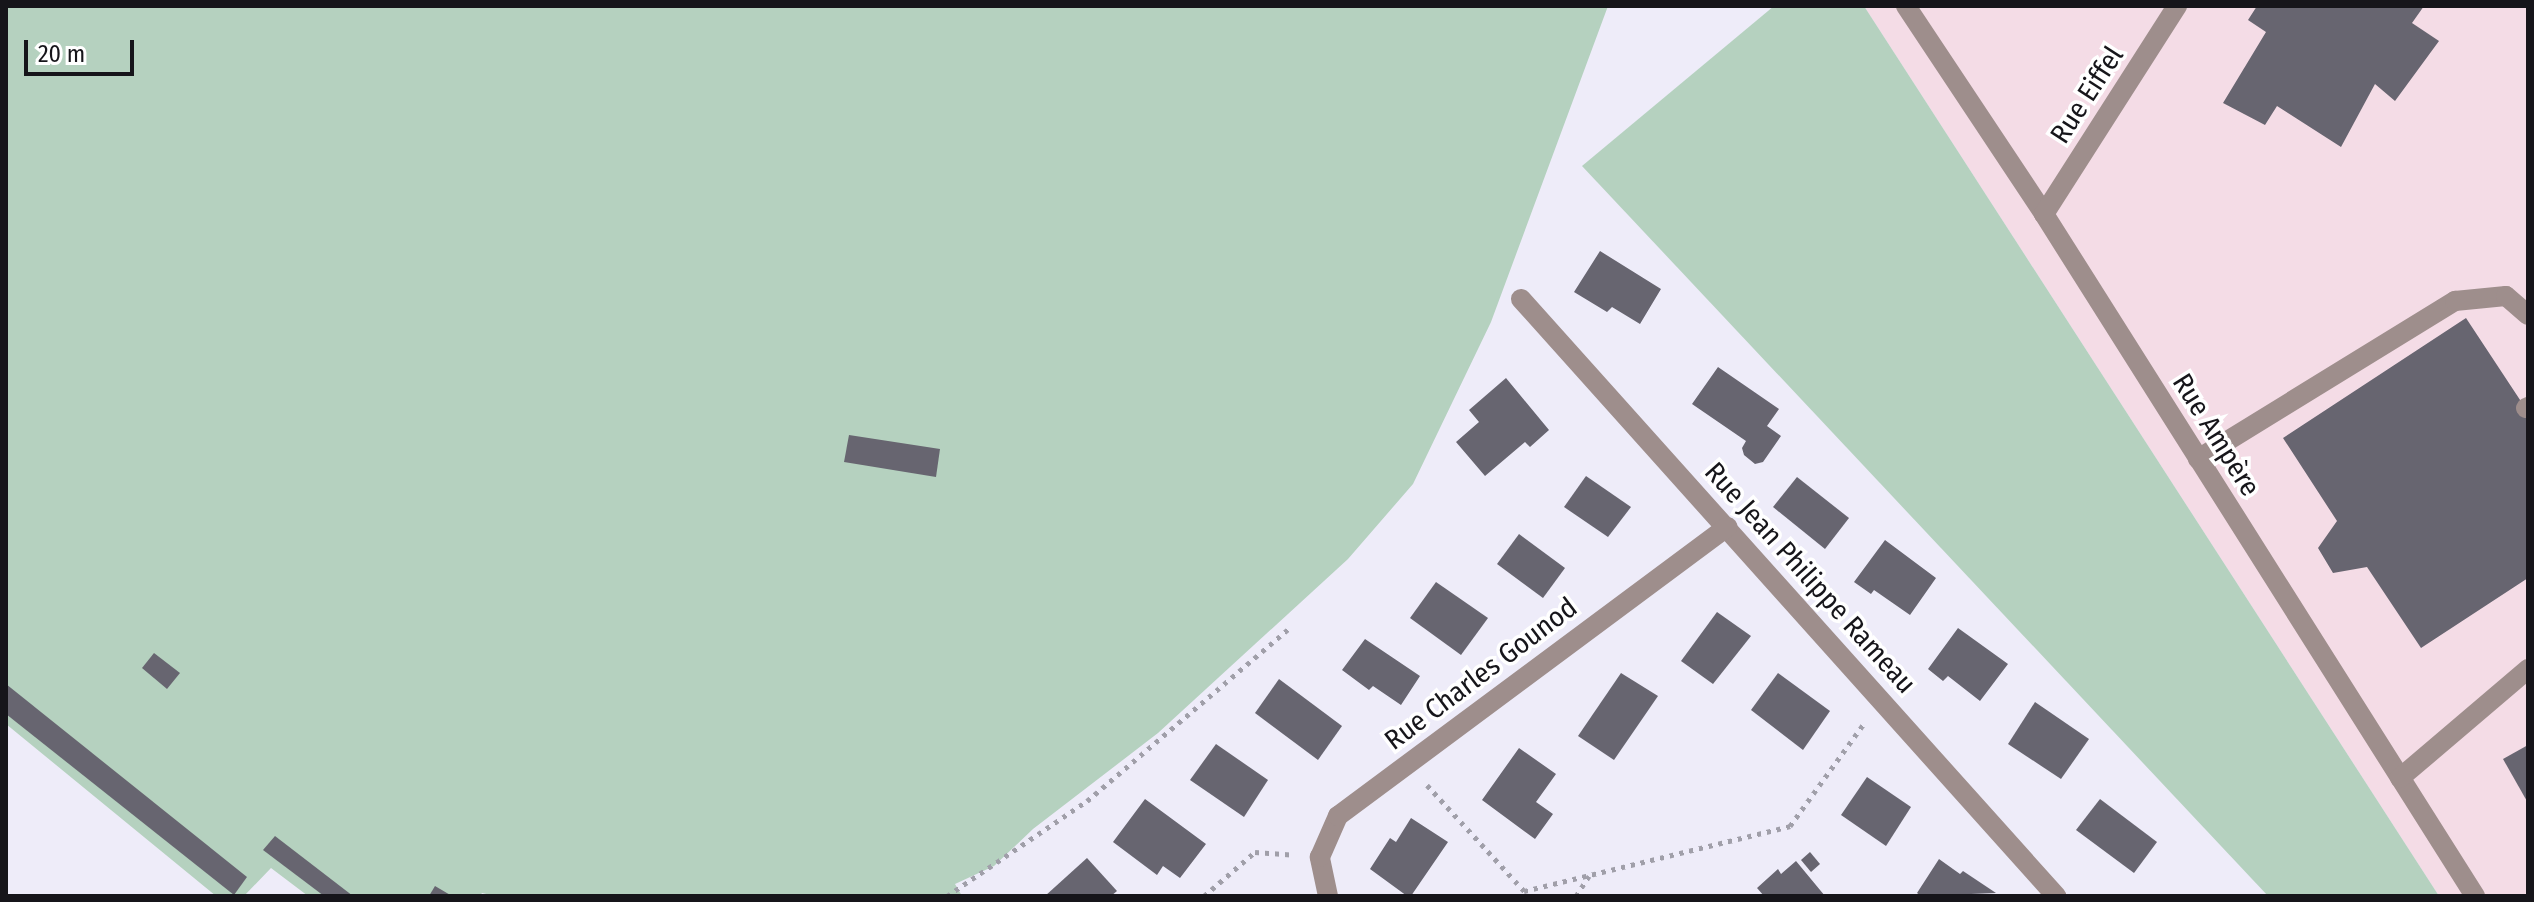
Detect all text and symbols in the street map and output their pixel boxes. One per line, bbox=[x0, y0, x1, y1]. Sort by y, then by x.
scale bar bbox=[28, 24, 138, 74]
text: 20 m bbox=[38, 40, 85, 68]
street label: Rue Eiffel bbox=[2043, 40, 2131, 150]
street label: Rue Ampère bbox=[2165, 368, 2267, 502]
street label: Rue Jean Philippe Rameau bbox=[1697, 456, 1923, 700]
street label: Rue Charles Gounod bbox=[1378, 591, 1584, 757]

